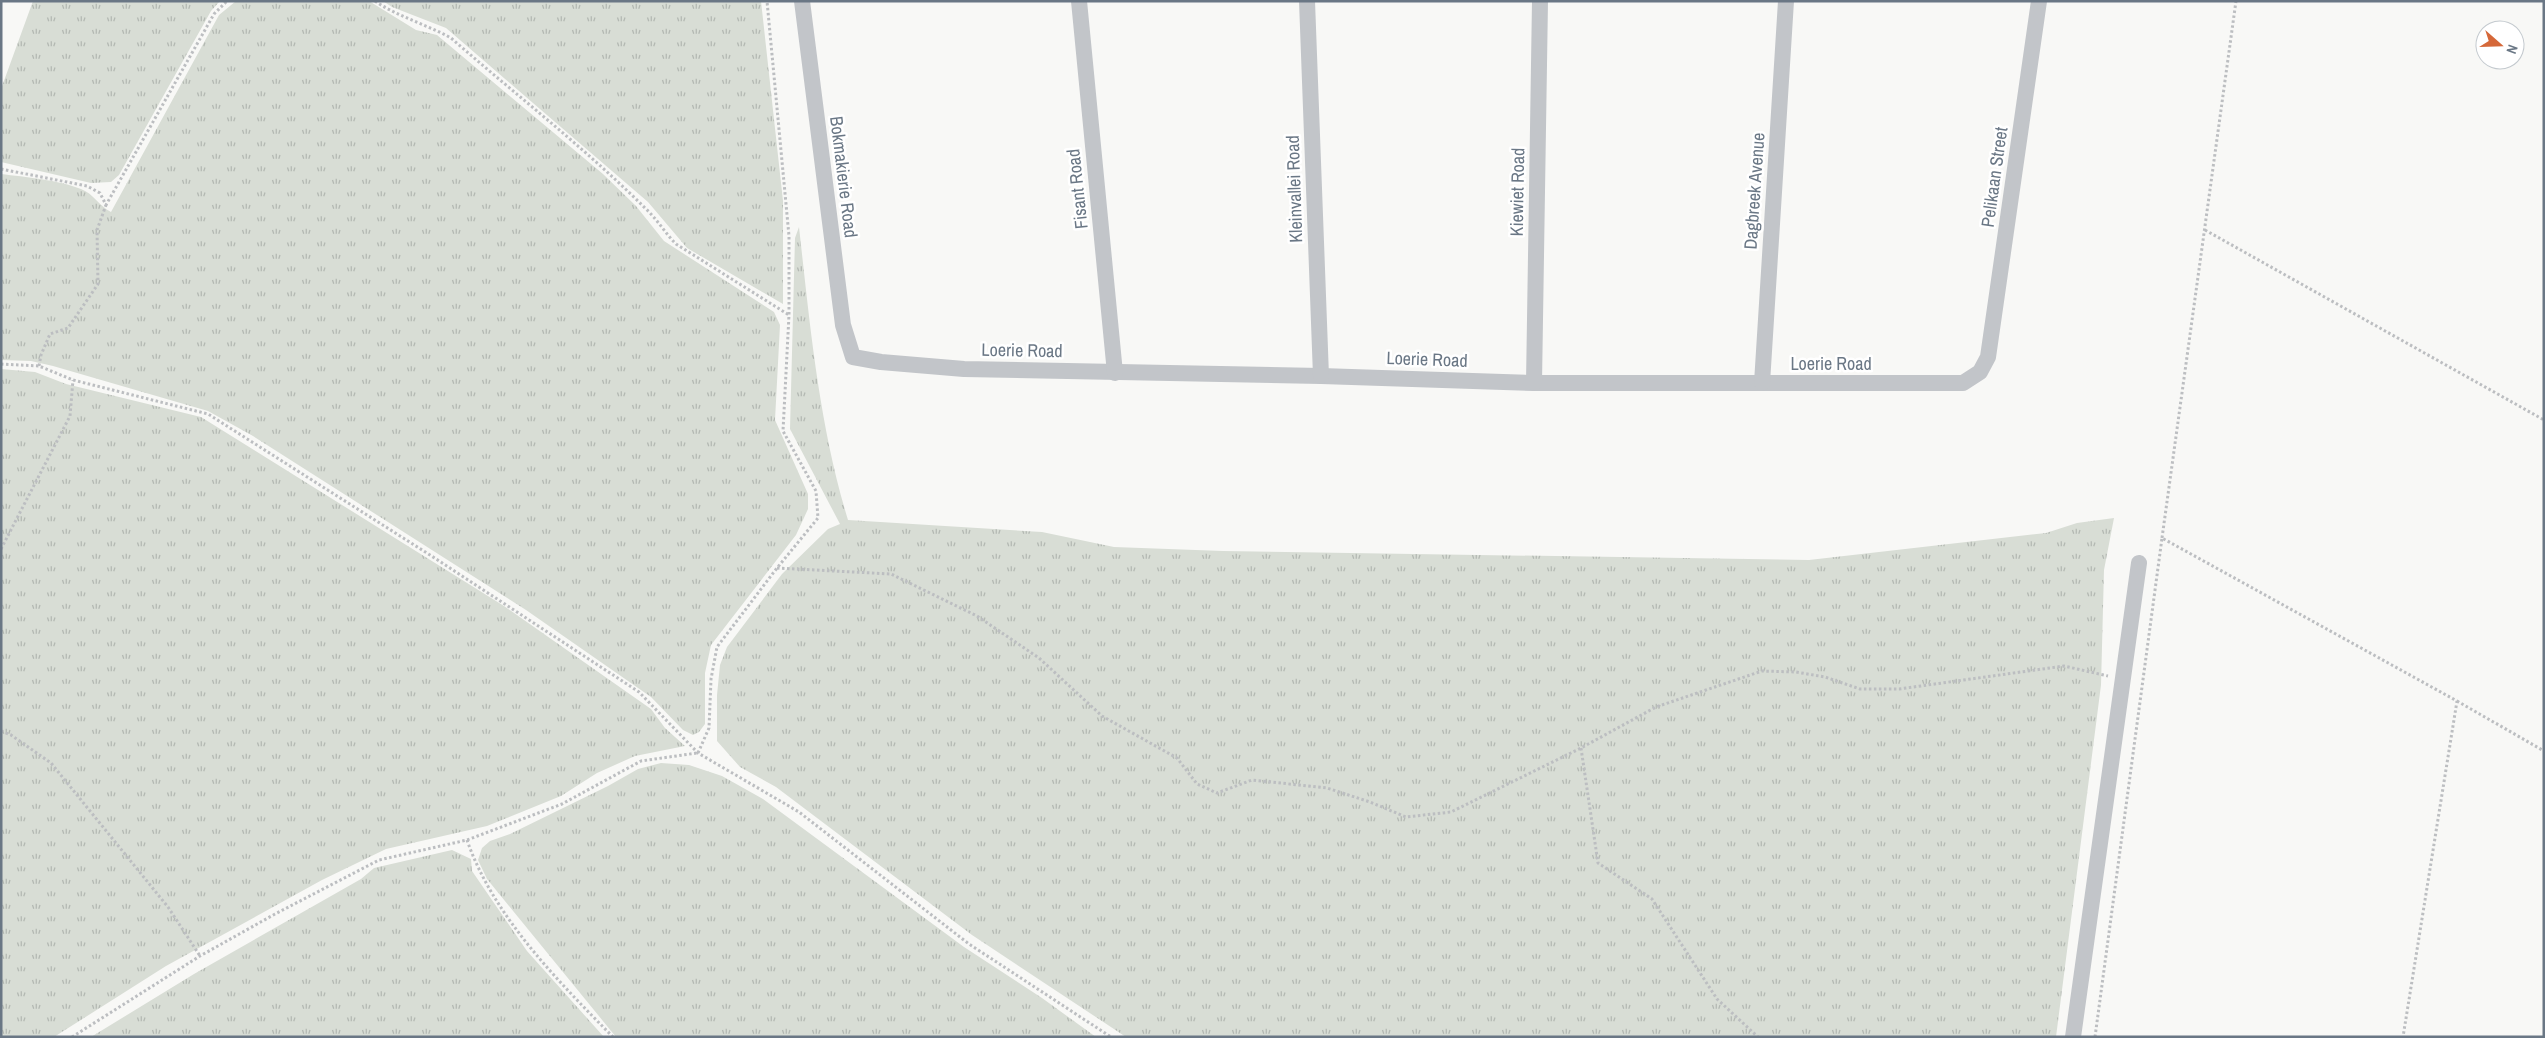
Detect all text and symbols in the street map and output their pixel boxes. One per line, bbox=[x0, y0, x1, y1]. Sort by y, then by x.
north arrow bbox=[2475, 20, 2525, 70]
text: N bbox=[2502, 42, 2522, 56]
street label: Bokmakierie Road bbox=[824, 115, 864, 239]
street label: Pelikaan Street bbox=[1975, 125, 2013, 229]
street label: Dagbreek Avenue bbox=[1737, 132, 1771, 250]
street label: Kleinvallei Road bbox=[1280, 135, 1308, 243]
street label: Kiewiet Road bbox=[1504, 147, 1530, 237]
street label: Fisant Road bbox=[1060, 148, 1094, 230]
street label: Loerie Road bbox=[981, 337, 1063, 363]
street label: Loerie Road bbox=[1386, 345, 1468, 373]
street label: Loerie Road bbox=[1790, 351, 1872, 376]

